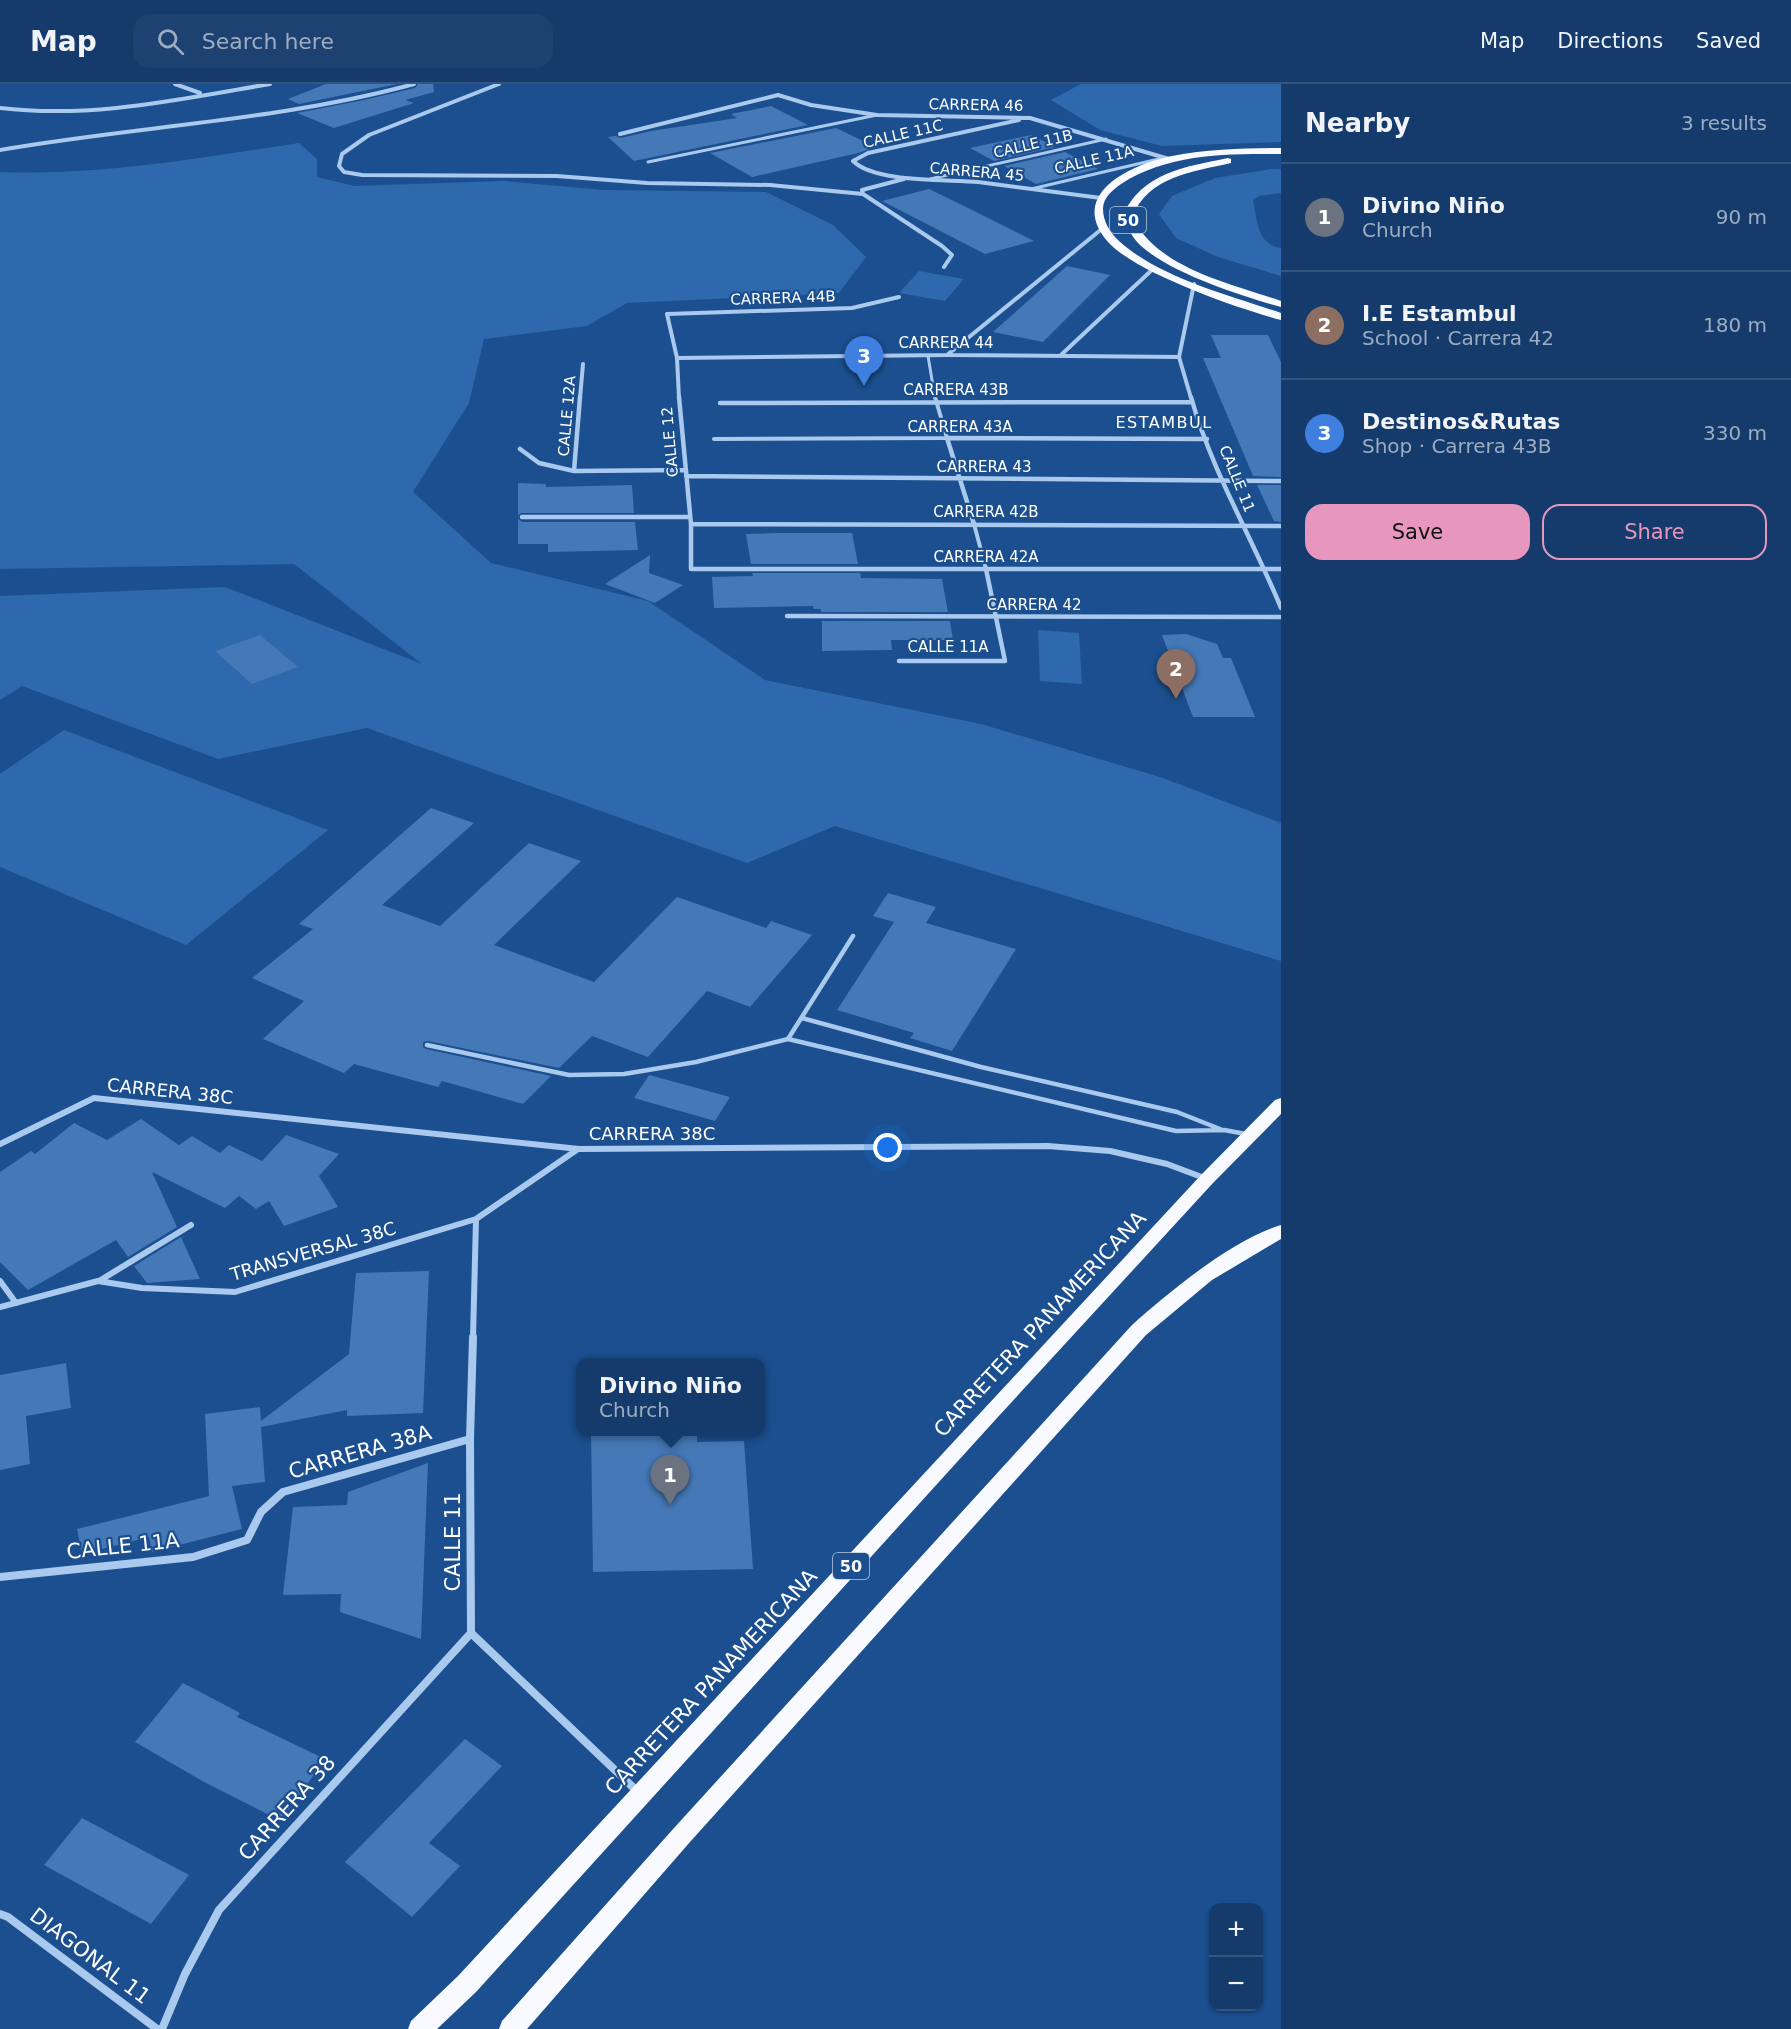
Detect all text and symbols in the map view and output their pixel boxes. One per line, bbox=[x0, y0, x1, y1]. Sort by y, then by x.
search box bbox=[133, 14, 553, 68]
text: Map bbox=[30, 25, 97, 58]
icon: search bbox=[154, 25, 187, 58]
text: Search here bbox=[202, 29, 334, 54]
text: Map bbox=[1480, 29, 1524, 53]
text: Directions bbox=[1557, 29, 1663, 53]
text: Saved bbox=[1696, 29, 1761, 53]
street label: CARRERA 46 bbox=[928, 95, 1024, 115]
text: Nearby bbox=[1305, 108, 1410, 138]
text: 3 results bbox=[1681, 111, 1767, 135]
street label: CALLE 11C bbox=[861, 116, 945, 152]
street label: CALLE 11B bbox=[991, 126, 1075, 162]
street label: CALLE 11A bbox=[1052, 142, 1136, 178]
street label: CARRERA 45 bbox=[929, 159, 1025, 185]
text: Divino Niño bbox=[1362, 193, 1505, 218]
text: 1 bbox=[1318, 205, 1331, 229]
text: 90 m bbox=[1716, 205, 1767, 229]
road number: 50 bbox=[1110, 207, 1146, 233]
text: Church bbox=[1362, 218, 1433, 242]
street label: CARRERA 44B bbox=[730, 287, 836, 309]
text: I.E Estambul bbox=[1362, 301, 1517, 326]
text: 2 bbox=[1318, 313, 1331, 337]
text: 180 m bbox=[1703, 313, 1767, 337]
text: School · Carrera 42 bbox=[1362, 326, 1554, 350]
street label: CARRERA 44 bbox=[899, 334, 994, 352]
pin: 3 bbox=[844, 336, 884, 386]
street label: CALLE 12A bbox=[555, 374, 580, 457]
street label: CARRERA 43B bbox=[903, 381, 1009, 399]
street label: CALLE 12 bbox=[658, 406, 682, 478]
text: Destinos&Rutas bbox=[1362, 409, 1560, 434]
district label: ESTAMBUL bbox=[1115, 413, 1213, 432]
street label: CARRERA 43A bbox=[907, 418, 1013, 436]
text: 3 bbox=[1318, 421, 1331, 445]
text: 330 m bbox=[1703, 421, 1767, 445]
text: Shop · Carrera 43B bbox=[1362, 434, 1552, 458]
street label: CALLE 11 bbox=[1215, 443, 1259, 515]
street label: CARRERA 43 bbox=[937, 458, 1032, 476]
street label: CARRERA 42B bbox=[933, 503, 1039, 521]
button: Save bbox=[1305, 504, 1530, 560]
button: Share bbox=[1542, 504, 1767, 560]
street label: CARRERA 42A bbox=[933, 548, 1039, 566]
street label: CARRERA 42 bbox=[987, 596, 1082, 614]
street label: CALLE 11A bbox=[907, 638, 989, 656]
pin: 2 bbox=[1156, 650, 1196, 699]
street label: CARRERA 38C bbox=[106, 1074, 234, 1108]
street label: CARRERA 38C bbox=[589, 1123, 715, 1144]
your location bbox=[873, 1133, 902, 1162]
street label: CARRETERA PANAMERICANA bbox=[929, 1206, 1151, 1442]
street label: TRANSVERSAL 38C bbox=[227, 1217, 398, 1285]
popup bbox=[576, 1358, 765, 1436]
text: Divino Niño bbox=[599, 1373, 742, 1398]
text: Church bbox=[599, 1398, 670, 1422]
street label: CARRERA 38A bbox=[286, 1420, 435, 1484]
pin: 1 bbox=[650, 1456, 690, 1505]
street label: CALLE 11 bbox=[441, 1492, 465, 1592]
street label: CALLE 11A bbox=[65, 1528, 181, 1564]
road number: 50 bbox=[833, 1553, 869, 1579]
street label: CARRETERA PANAMERICANA bbox=[600, 1564, 822, 1800]
street label: CARRERA 38 bbox=[234, 1751, 340, 1865]
street label: DIAGONAL 11 bbox=[25, 1903, 155, 2009]
map controls bbox=[1209, 1903, 1263, 2011]
button: + bbox=[1209, 1903, 1263, 1957]
button: − bbox=[1209, 1957, 1263, 2011]

